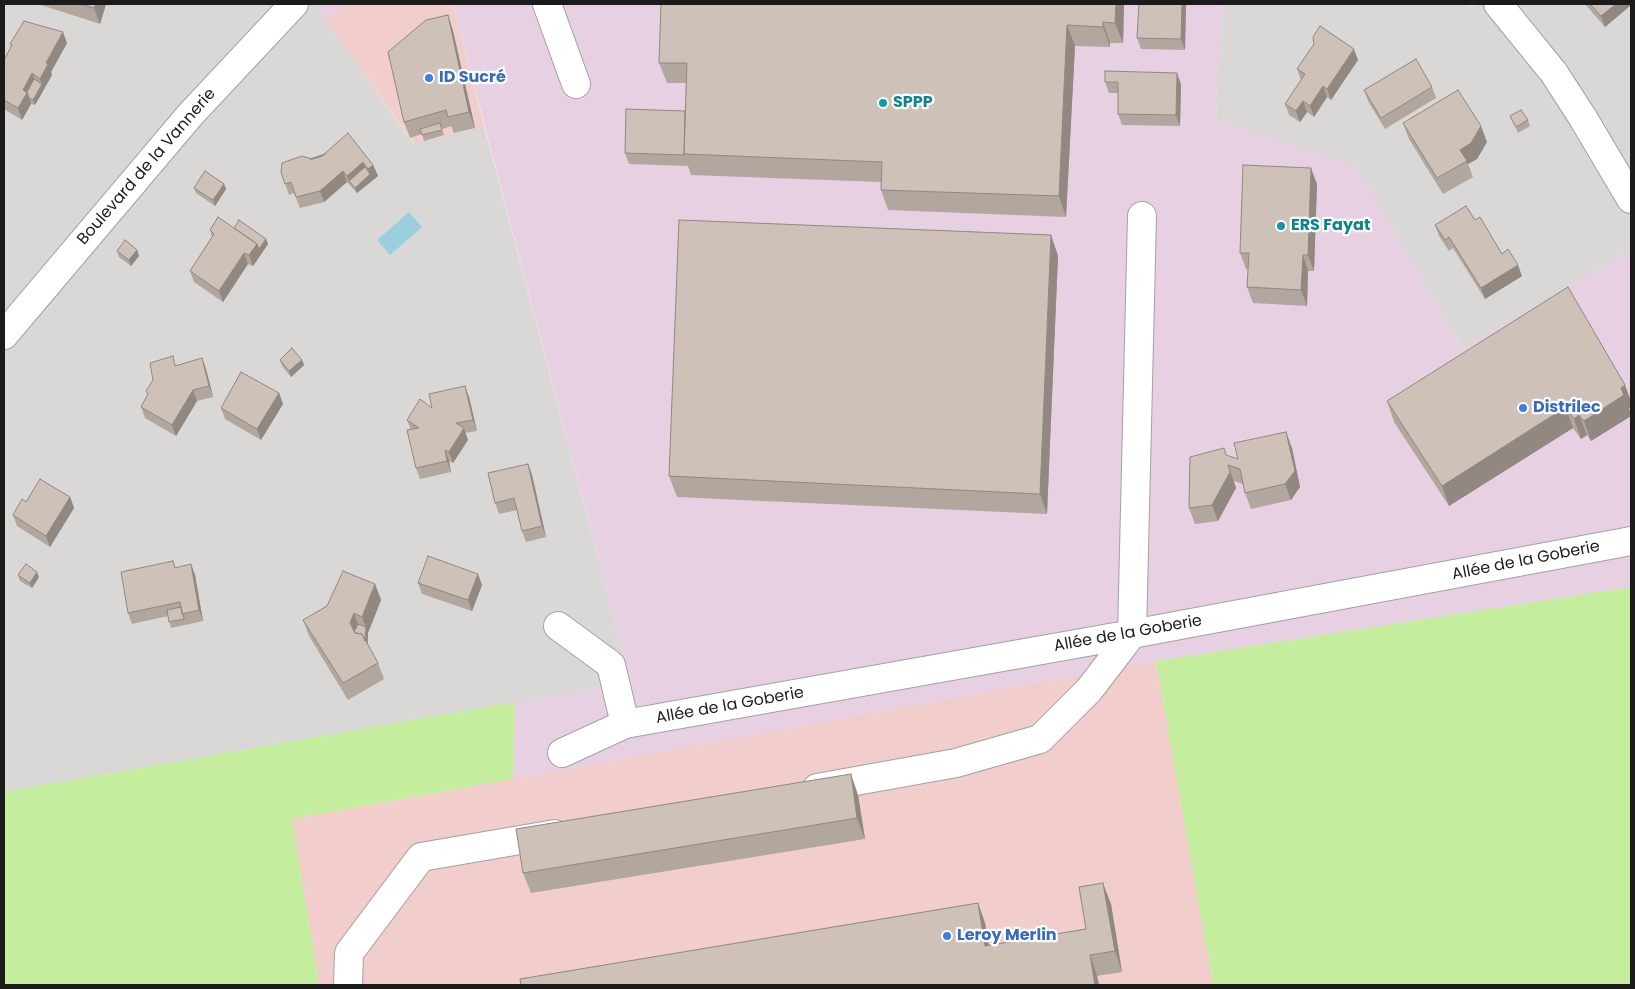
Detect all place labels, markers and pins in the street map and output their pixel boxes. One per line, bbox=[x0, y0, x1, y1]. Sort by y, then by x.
place label: ID Sucré bbox=[439, 68, 506, 88]
marker: ID Sucré bbox=[423, 72, 435, 84]
place label: SPPP bbox=[893, 93, 933, 113]
marker: SPPP bbox=[877, 97, 889, 109]
place label: ERS Fayat bbox=[1291, 216, 1370, 236]
marker: ERS Fayat bbox=[1275, 220, 1287, 232]
place label: Distrilec bbox=[1533, 398, 1601, 418]
marker: Distrilec bbox=[1517, 402, 1529, 414]
place label: Leroy Merlin bbox=[957, 926, 1057, 946]
marker: Leroy Merlin bbox=[941, 930, 953, 942]

